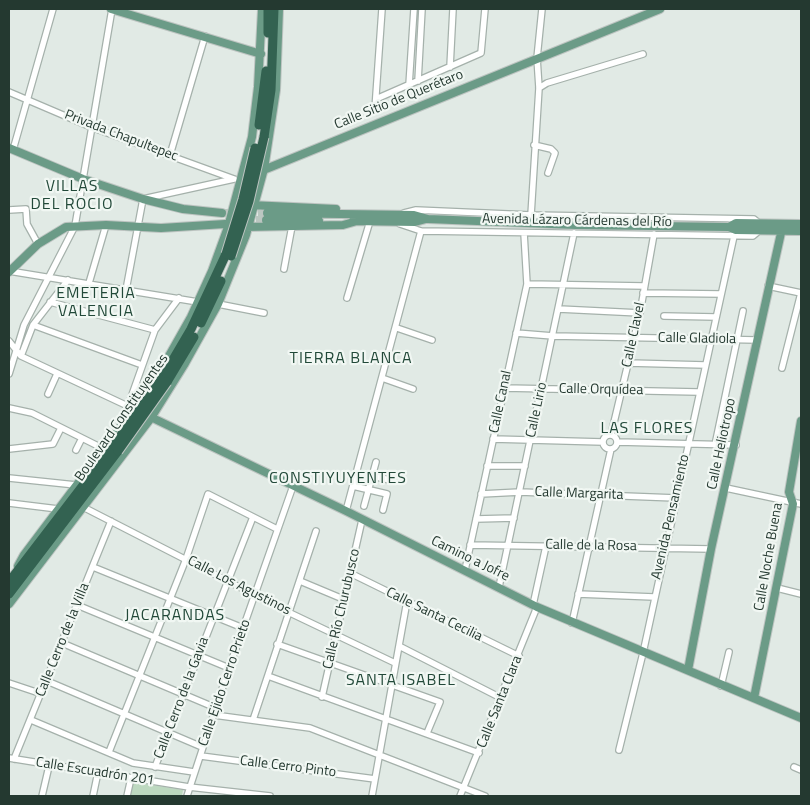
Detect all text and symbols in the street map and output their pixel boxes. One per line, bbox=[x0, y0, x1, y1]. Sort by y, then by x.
street label: Calle Sitio de Querétaro bbox=[332, 66, 466, 134]
street label: Privada Chapultepec bbox=[62, 107, 180, 165]
district label: VILLAS DEL ROCIO bbox=[29, 177, 115, 215]
street label: Avenida Lázaro Cárdenas del Río bbox=[482, 211, 672, 231]
district label: EMETERIA VALENCIA bbox=[55, 284, 137, 322]
street label: Calle Clavel bbox=[619, 301, 649, 369]
street label: Calle Gladiola bbox=[658, 330, 736, 348]
district label: TIERRA BLANCA bbox=[288, 349, 414, 369]
street label: Boulevard Constituyentes bbox=[72, 351, 172, 485]
street label: Calle Canal bbox=[486, 369, 516, 435]
street label: Calle Lirio bbox=[523, 381, 551, 439]
street label: Calle Orquídea bbox=[559, 381, 643, 399]
street label: Calle Heliotropo bbox=[704, 397, 740, 491]
district label: LAS FLORES bbox=[599, 419, 695, 439]
street label: Avenida Pensamiento bbox=[648, 453, 694, 581]
district label: CONSTIYUYENTES bbox=[267, 469, 409, 489]
street label: Calle Margarita bbox=[534, 484, 624, 504]
street label: Calle Noche Buena bbox=[751, 502, 787, 612]
street label: Camino a Jofre bbox=[428, 533, 512, 585]
street label: Calle de la Rosa bbox=[545, 537, 637, 555]
street label: Calle Río Churubusco bbox=[320, 547, 364, 671]
street label: Calle Los Agustinos bbox=[185, 553, 293, 619]
street label: Calle Cerro de la Villa bbox=[32, 581, 94, 699]
street label: Calle Santa Cecilia bbox=[383, 584, 485, 646]
district label: JACARANDAS bbox=[124, 606, 226, 626]
street label: Calle Ejido Cerro Prieto bbox=[195, 617, 255, 749]
street label: Calle Cerro de la Gavia bbox=[151, 635, 213, 761]
street label: Calle Santa Clara bbox=[474, 653, 526, 751]
district label: SANTA ISABEL bbox=[345, 671, 457, 691]
street label: Calle Cerro Pinto bbox=[239, 753, 337, 781]
street label: Calle Escuadrón 201 bbox=[35, 754, 155, 790]

